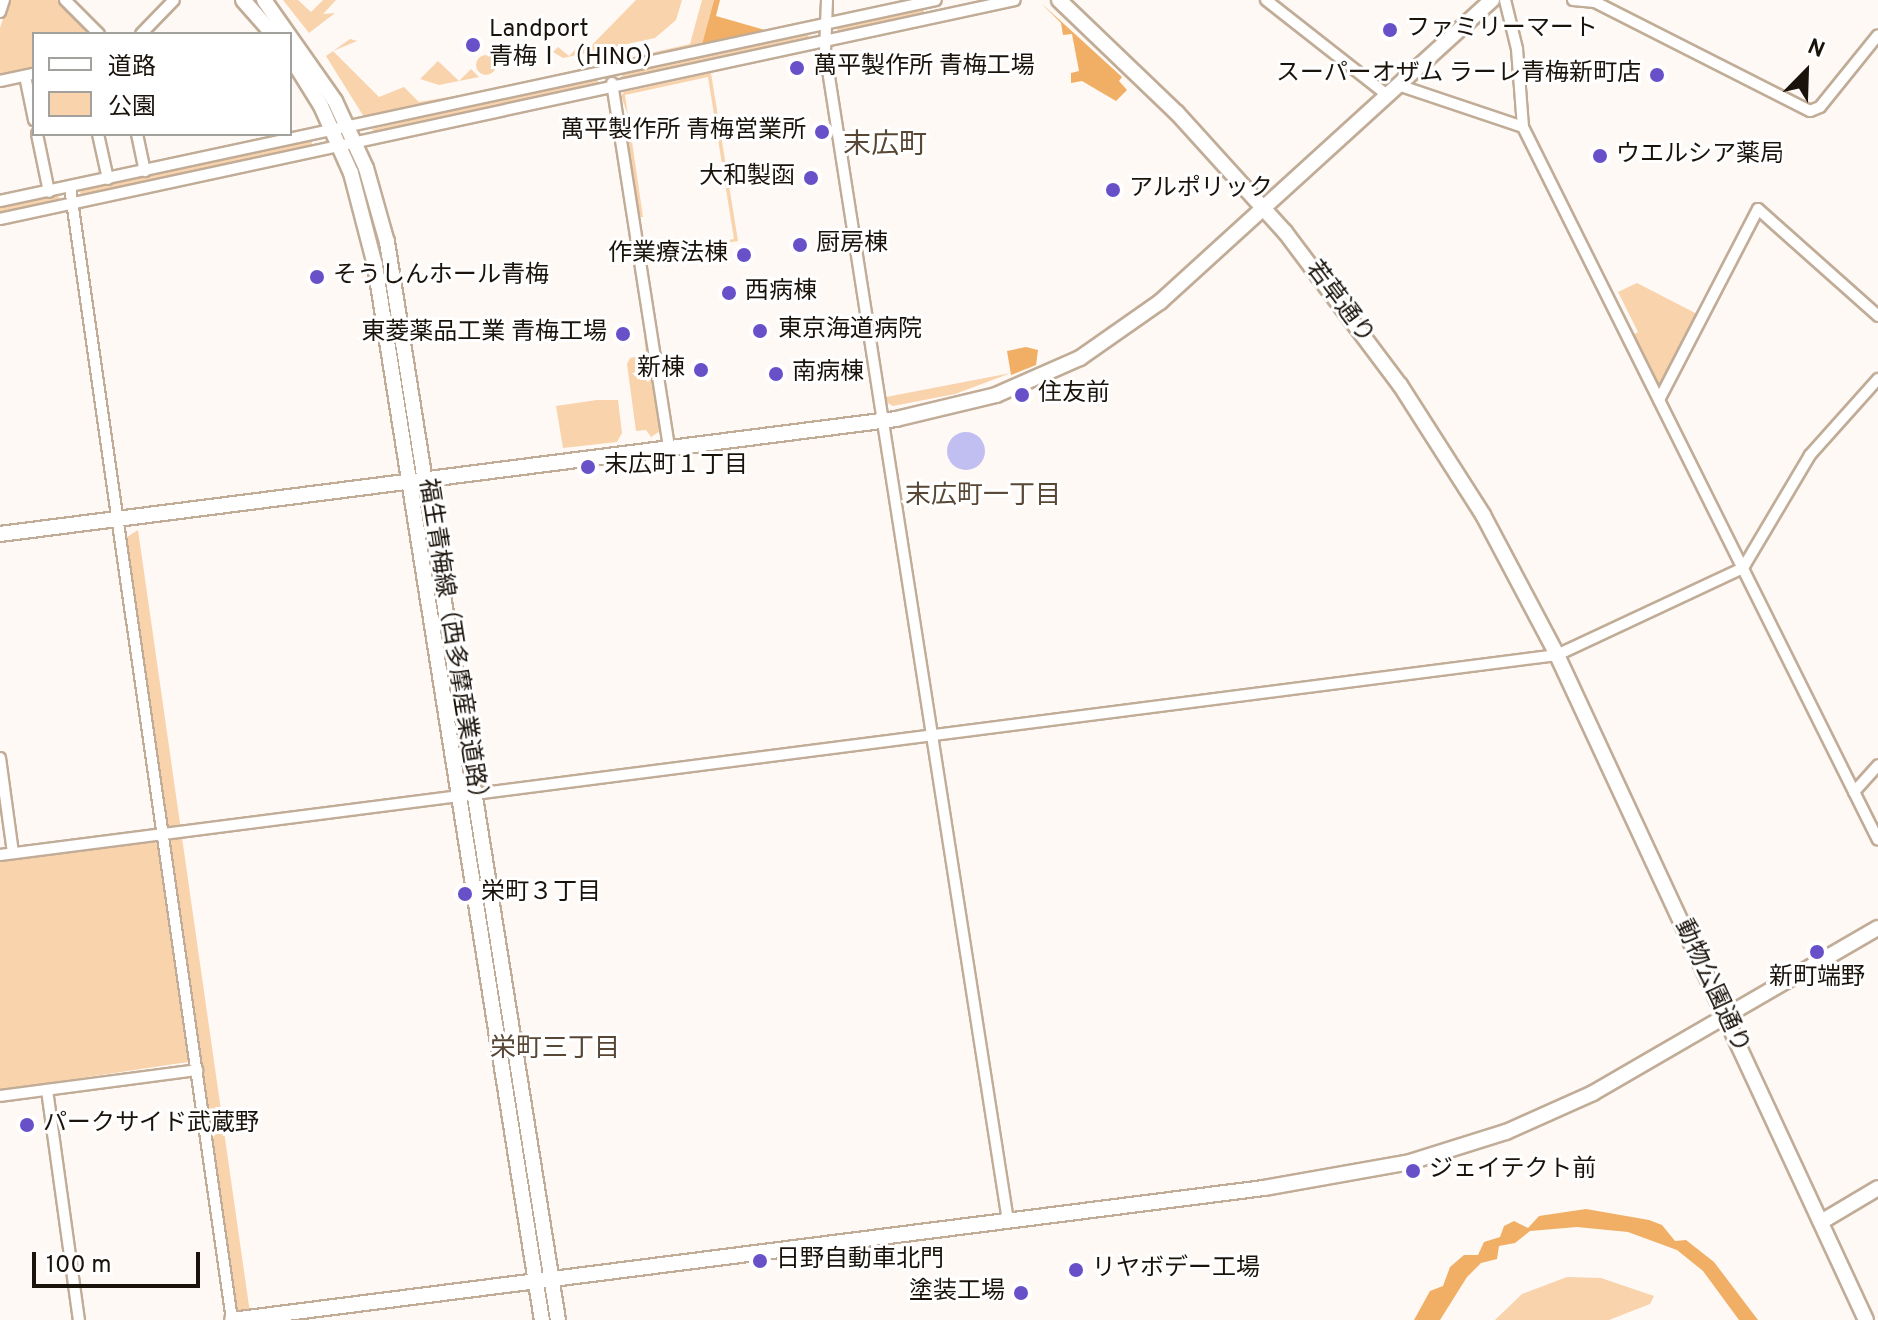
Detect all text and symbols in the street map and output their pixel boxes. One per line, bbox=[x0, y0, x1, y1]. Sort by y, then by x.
place label: ファミリーマート bbox=[1406, 16, 1598, 44]
place label: Landport 青梅Ⅰ（HINO） bbox=[489, 17, 667, 73]
marker: ファミリーマート bbox=[1381, 21, 1399, 39]
legend bbox=[32, 32, 292, 136]
north arrow bbox=[1766, 32, 1846, 112]
text: N bbox=[1803, 34, 1828, 65]
marker: Landport 青梅Ⅰ（HINO） bbox=[464, 36, 482, 54]
text: 道路 bbox=[108, 53, 156, 83]
place label: 萬平製作所 青梅工場 bbox=[813, 54, 1035, 82]
marker: 萬平製作所 青梅工場 bbox=[788, 59, 806, 77]
place label: スーパーオザム ラーレ青梅新町店 bbox=[1275, 61, 1641, 89]
marker: スーパーオザム ラーレ青梅新町店 bbox=[1648, 66, 1666, 84]
text: 公園 bbox=[108, 93, 156, 123]
place label: 萬平製作所 青梅営業所 bbox=[560, 118, 806, 146]
marker: 萬平製作所 青梅営業所 bbox=[813, 123, 831, 141]
district label: 末広町 bbox=[843, 129, 927, 163]
place label: ウエルシア薬局 bbox=[1616, 142, 1784, 170]
marker: ウエルシア薬局 bbox=[1591, 147, 1609, 165]
place label: 大和製函 bbox=[699, 164, 795, 192]
marker: 大和製函 bbox=[802, 169, 820, 187]
place label: アルポリック bbox=[1129, 176, 1273, 204]
marker: アルポリック bbox=[1104, 181, 1122, 199]
place label: 厨房棟 bbox=[816, 231, 888, 259]
marker: 厨房棟 bbox=[791, 236, 809, 254]
place label: 作業療法棟 bbox=[608, 241, 728, 269]
marker: 作業療法棟 bbox=[735, 246, 753, 264]
street label: 若草通り bbox=[1299, 256, 1379, 350]
place label: そうしんホール青梅 bbox=[333, 263, 549, 291]
marker: そうしんホール青梅 bbox=[308, 268, 326, 286]
place label: 西病棟 bbox=[745, 279, 817, 307]
marker: 西病棟 bbox=[720, 284, 738, 302]
place label: 東京海道病院 bbox=[778, 317, 922, 345]
place label: 東菱薬品工業 青梅工場 bbox=[361, 320, 607, 348]
marker: 東京海道病院 bbox=[749, 320, 771, 342]
marker: 東菱薬品工業 青梅工場 bbox=[614, 325, 632, 343]
place label: 新棟 bbox=[637, 356, 685, 384]
place label: 南病棟 bbox=[792, 360, 864, 388]
marker: 新棟 bbox=[692, 361, 710, 379]
marker: 南病棟 bbox=[767, 365, 785, 383]
place label: 住友前 bbox=[1038, 381, 1110, 409]
marker: 住友前 bbox=[1013, 386, 1031, 404]
place label: 末広町１丁目 bbox=[604, 453, 748, 481]
marker: 末広町１丁目 bbox=[579, 458, 597, 476]
street label: 福生青梅線（西多摩産業道路） bbox=[411, 477, 493, 813]
district label: 末広町一丁目 bbox=[905, 481, 1061, 513]
place label: 栄町３丁目 bbox=[481, 880, 601, 908]
marker: 栄町３丁目 bbox=[456, 885, 474, 903]
street label: 動物公園通り bbox=[1668, 916, 1754, 1058]
marker: 新町端野 bbox=[1808, 943, 1826, 961]
place label: 新町端野 bbox=[1769, 965, 1865, 993]
district label: 栄町三丁目 bbox=[490, 1034, 620, 1066]
place label: パークサイド武蔵野 bbox=[43, 1111, 259, 1139]
marker: パークサイド武蔵野 bbox=[18, 1116, 36, 1134]
place label: ジェイテクト前 bbox=[1429, 1157, 1597, 1185]
marker: ジェイテクト前 bbox=[1404, 1162, 1422, 1180]
scale bar bbox=[36, 1236, 204, 1286]
place label: 日野自動車北門 bbox=[776, 1247, 944, 1275]
text: 100 m bbox=[46, 1251, 112, 1281]
marker: 日野自動車北門 bbox=[751, 1252, 769, 1270]
place label: リヤボデー工場 bbox=[1092, 1256, 1260, 1284]
marker: リヤボデー工場 bbox=[1067, 1261, 1085, 1279]
place label: 塗装工場 bbox=[909, 1279, 1005, 1307]
marker: 塗装工場 bbox=[1012, 1284, 1030, 1302]

